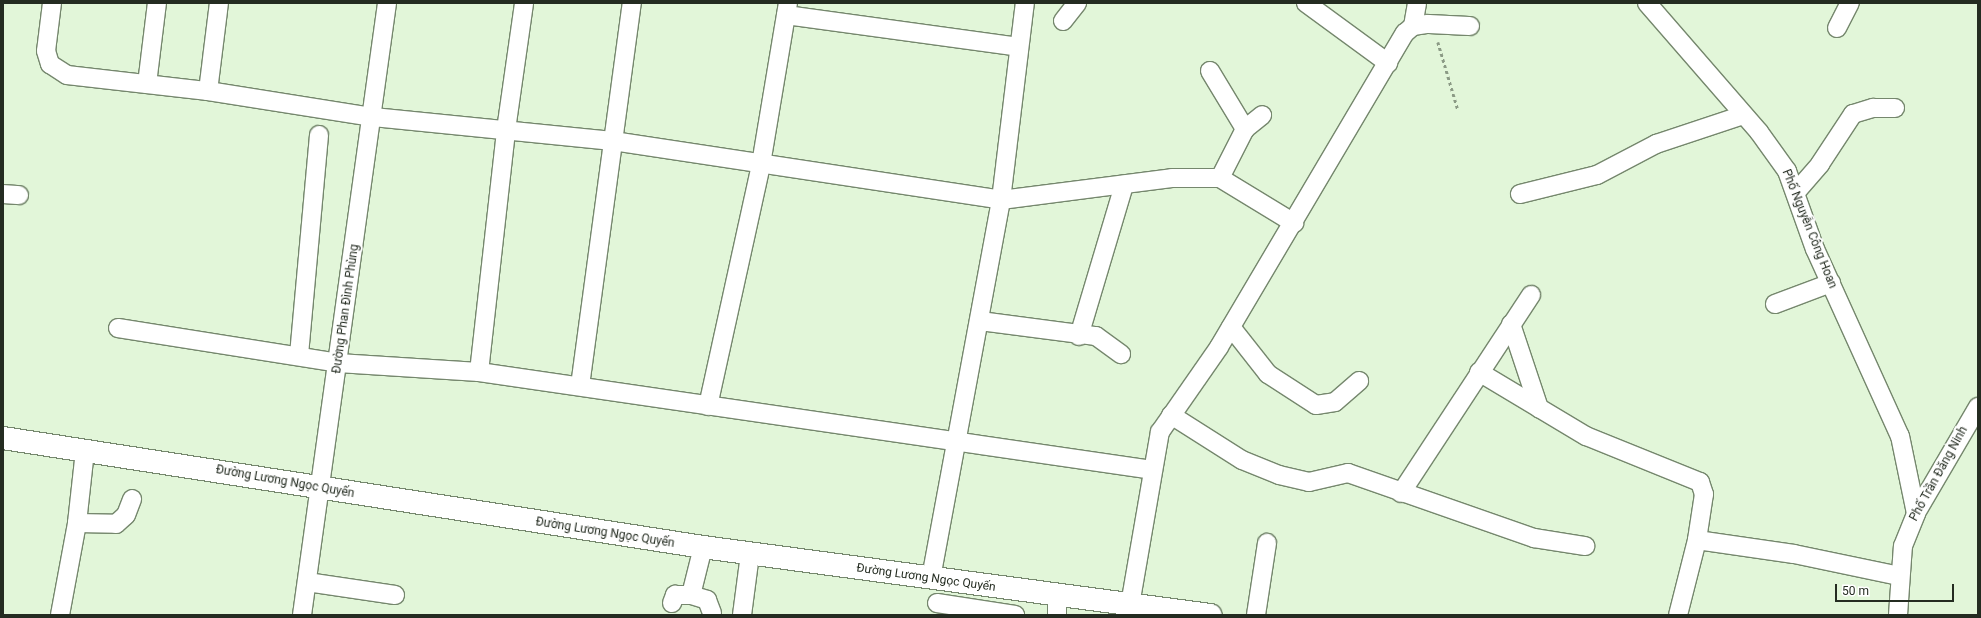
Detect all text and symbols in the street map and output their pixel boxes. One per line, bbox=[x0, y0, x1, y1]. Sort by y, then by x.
street label: Phố Nguyễn Công Hoan bbox=[1779, 167, 1839, 291]
street label: Đường Phan Đình Phùng bbox=[330, 243, 362, 375]
street label: Phố Trần Đăng Ninh bbox=[1907, 424, 1971, 524]
street label: Đường Lương Ngọc Quyến bbox=[215, 463, 355, 501]
street label: Đường Lương Ngọc Quyến bbox=[535, 515, 675, 551]
street label: Đường Lương Ngọc Quyến bbox=[855, 561, 997, 595]
scale bar bbox=[1837, 576, 1956, 602]
text: 50 m bbox=[1842, 584, 1869, 598]

